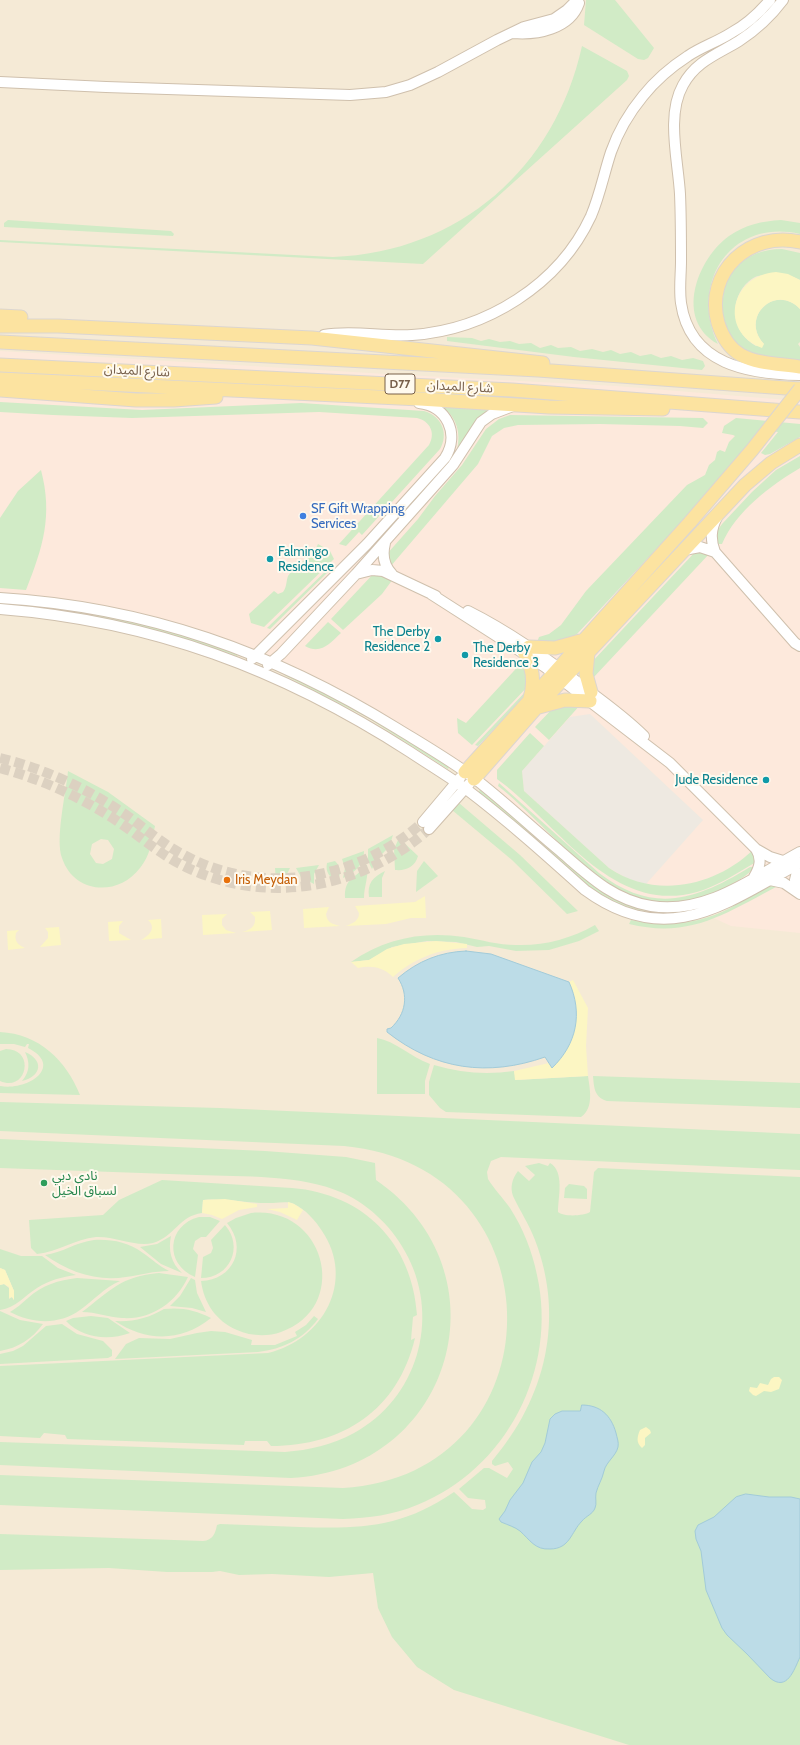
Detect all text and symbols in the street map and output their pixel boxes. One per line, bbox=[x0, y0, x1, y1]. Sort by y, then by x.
street label: شارع الميدان bbox=[104, 361, 170, 381]
road number: D77 bbox=[385, 374, 415, 394]
street label: شارع الميدان bbox=[427, 377, 493, 397]
place label: SF Gift Wrapping Services bbox=[311, 501, 404, 532]
marker: SF Gift Wrapping Services bbox=[298, 511, 308, 521]
place label: Falmingo Residence bbox=[278, 544, 334, 575]
marker: Falmingo Residence bbox=[265, 554, 275, 564]
place label: The Derby Residence 2 bbox=[364, 624, 430, 655]
marker: The Derby Residence 2 bbox=[433, 634, 443, 644]
place label: The Derby Residence 3 bbox=[473, 640, 539, 671]
marker: The Derby Residence 3 bbox=[460, 650, 470, 660]
place label: Jude Residence bbox=[675, 772, 758, 788]
marker: Jude Residence bbox=[761, 775, 771, 785]
place label: Iris Meydan bbox=[235, 872, 298, 888]
marker: Iris Meydan bbox=[222, 875, 232, 885]
place label: نادي دبي لسباق الخيل bbox=[52, 1168, 117, 1199]
marker: نادي دبي لسباق الخيل bbox=[39, 1178, 49, 1188]

